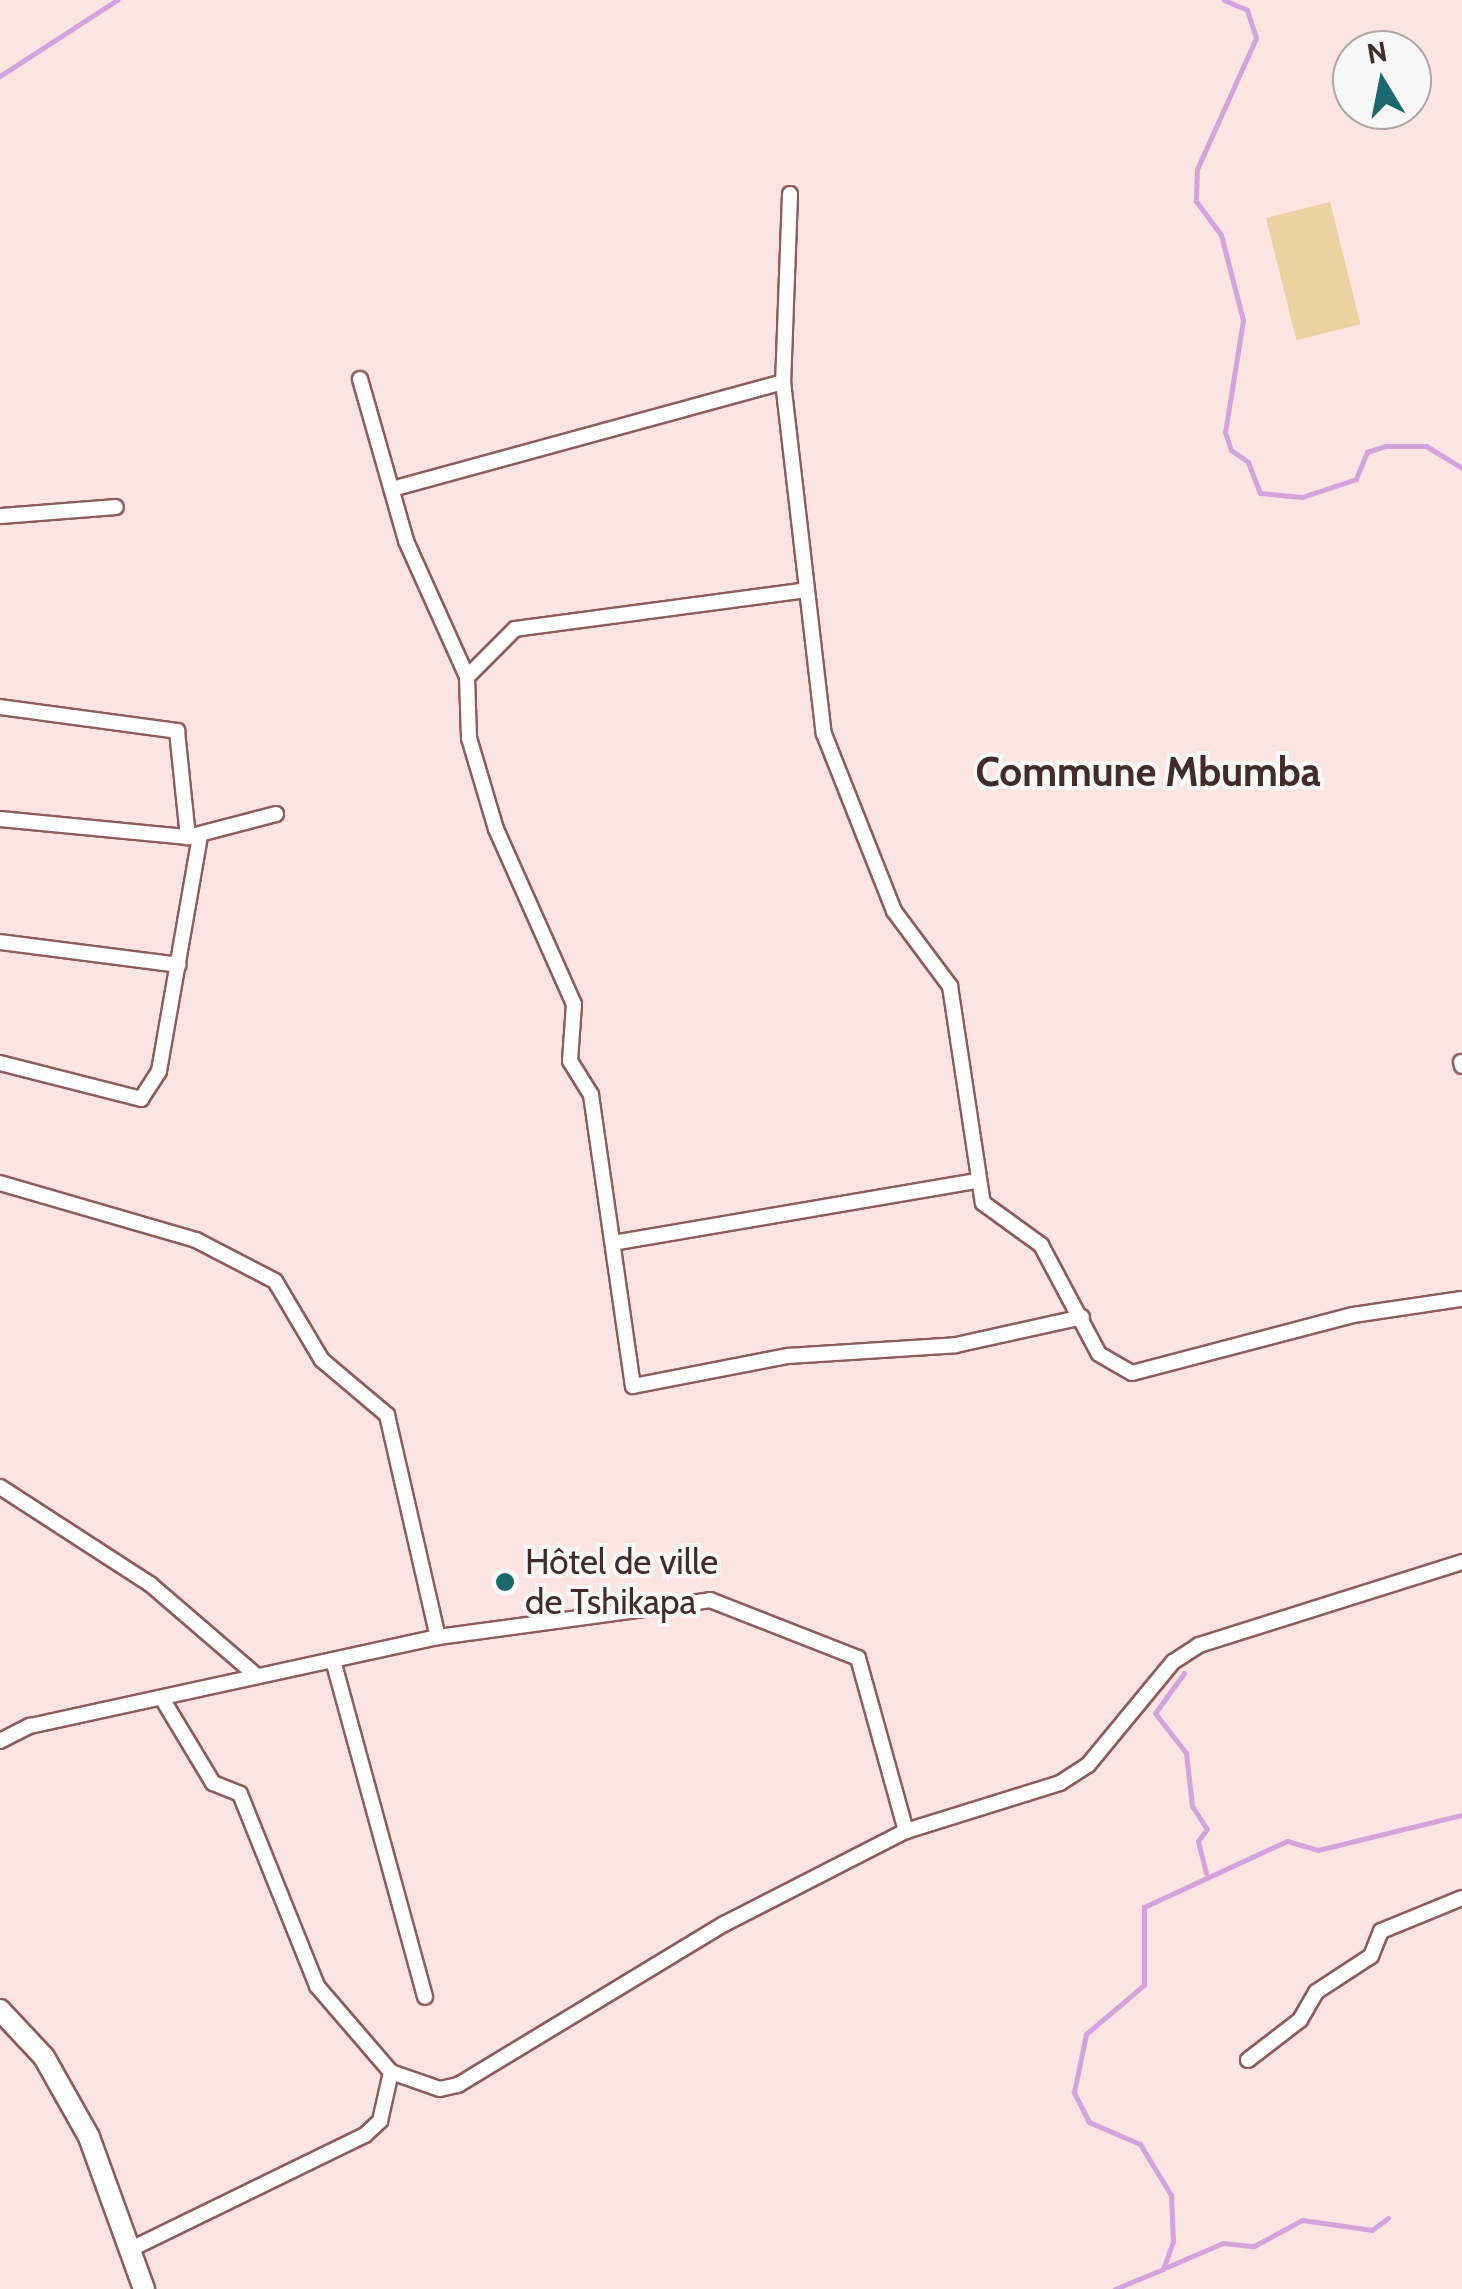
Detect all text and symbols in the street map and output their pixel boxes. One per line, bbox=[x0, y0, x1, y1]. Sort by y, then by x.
north arrow bbox=[1332, 30, 1432, 130]
text: N bbox=[1364, 34, 1390, 71]
district label: Commune Mbumba bbox=[975, 748, 1321, 796]
place label: Hôtel de ville de Tshikapa bbox=[525, 1541, 718, 1623]
marker: Hôtel de ville de Tshikapa bbox=[494, 1571, 516, 1593]

